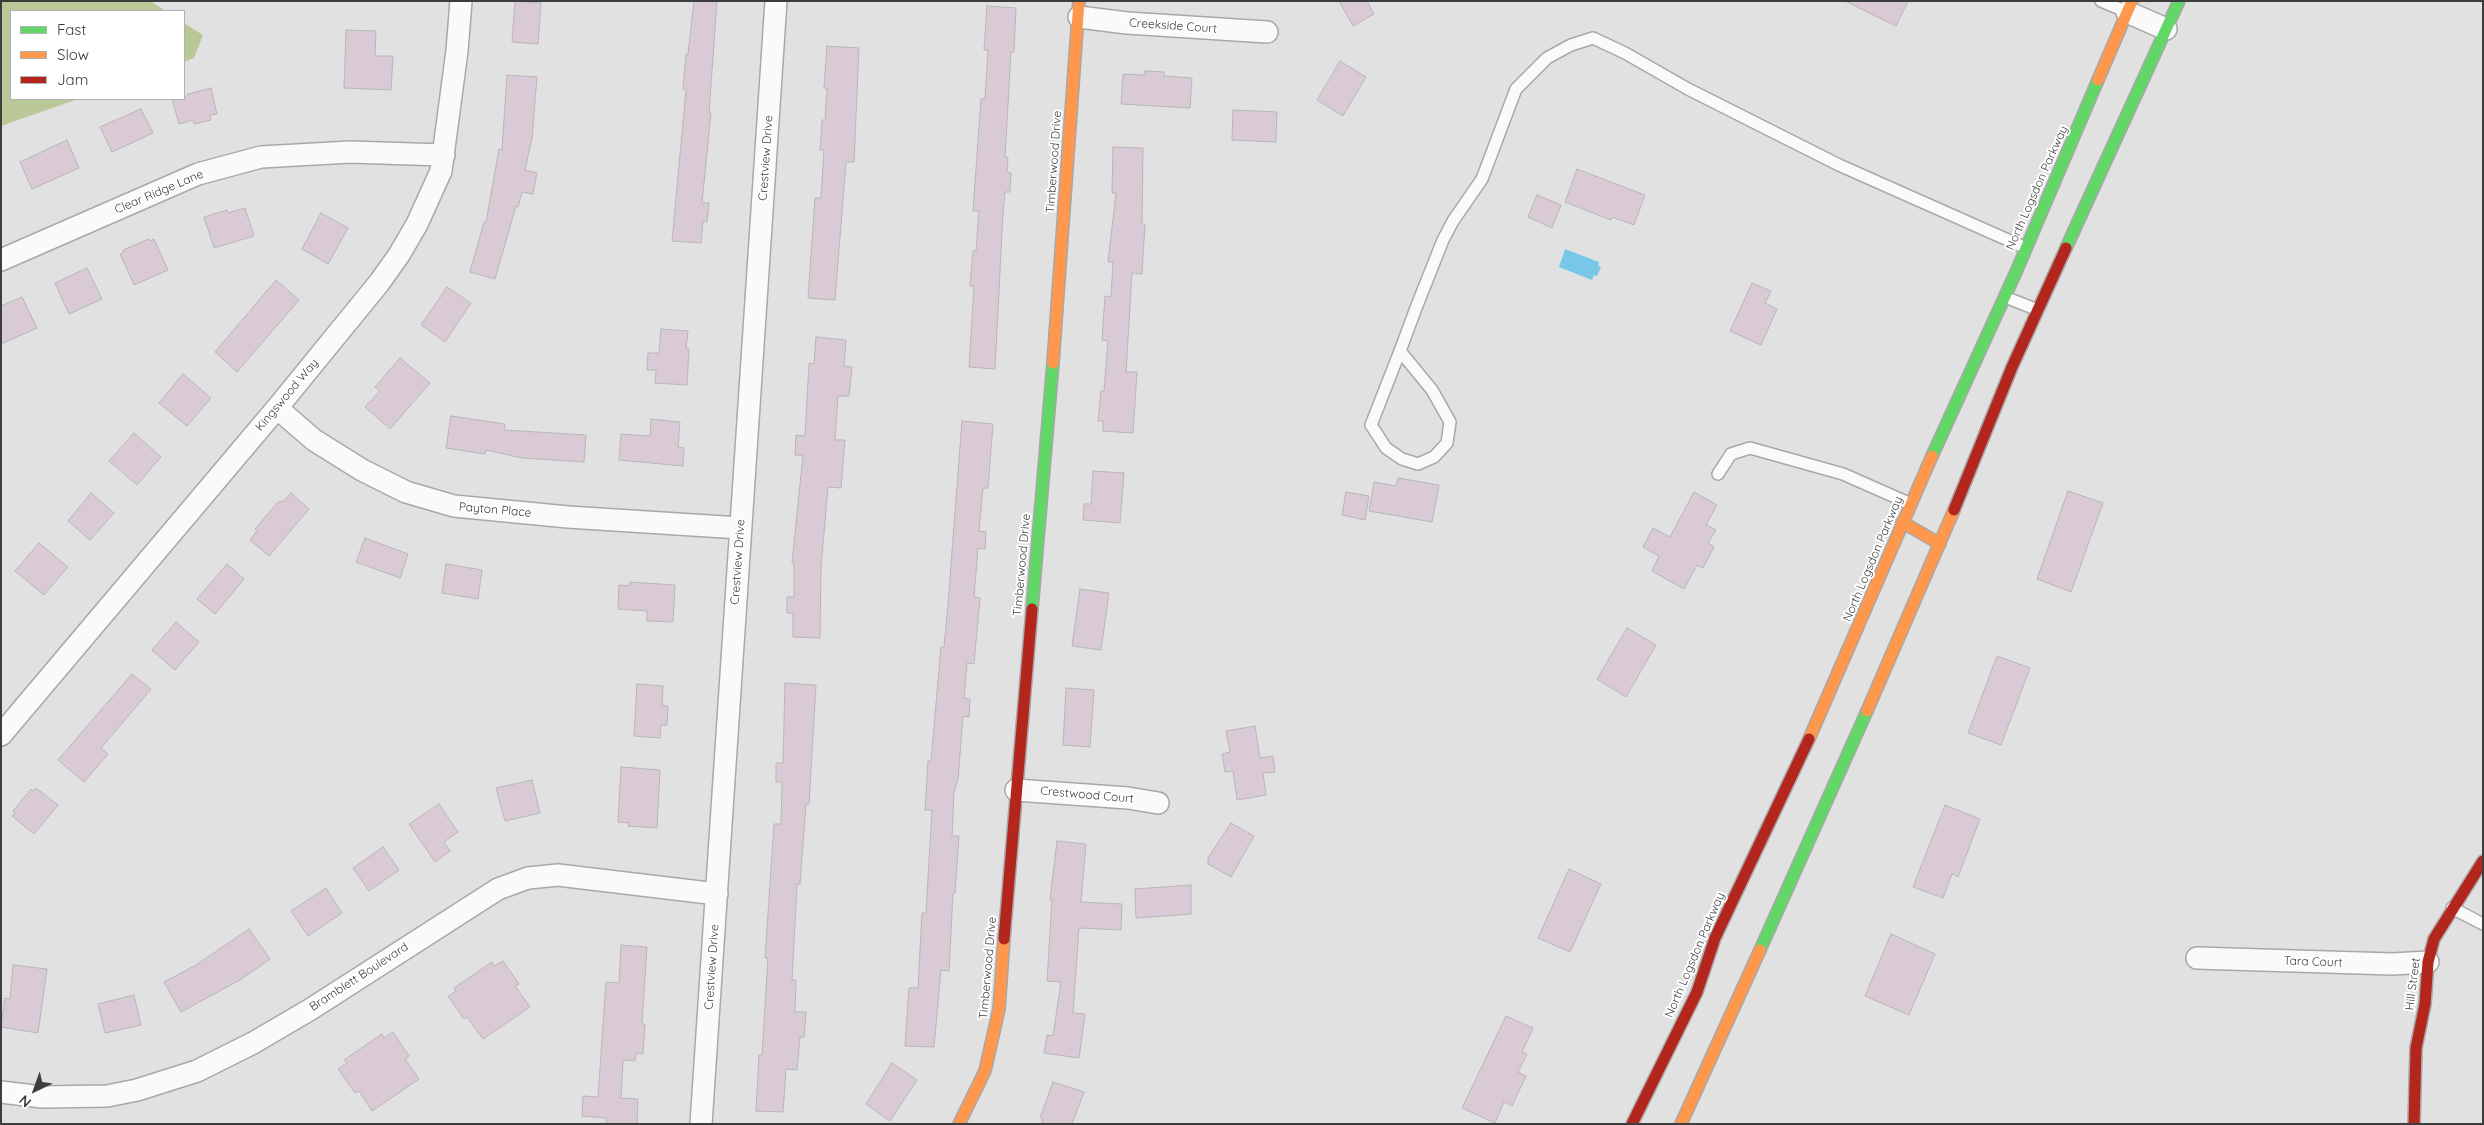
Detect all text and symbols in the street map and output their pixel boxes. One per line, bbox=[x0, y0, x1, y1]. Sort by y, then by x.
legend bbox=[10, 10, 185, 100]
street label: Creekside Court bbox=[1128, 16, 1218, 36]
text: Fast bbox=[57, 20, 86, 39]
text: Slow bbox=[57, 45, 89, 64]
text: Jam bbox=[57, 70, 88, 89]
street label: Timberwood Drive bbox=[1043, 110, 1065, 214]
street label: Crestview Drive bbox=[756, 115, 776, 201]
street label: North Logsdon Parkway bbox=[2003, 124, 2071, 252]
street label: Clear Ridge Lane bbox=[112, 167, 206, 217]
street label: Kingswood Way bbox=[252, 356, 322, 434]
street label: North Logsdon Parkway bbox=[1840, 494, 1906, 624]
street label: Payton Place bbox=[458, 500, 532, 520]
street label: Timberwood Drive bbox=[1010, 513, 1034, 617]
street label: Crestview Drive bbox=[728, 519, 748, 605]
street label: Crestwood Court bbox=[1040, 784, 1134, 806]
street label: North Logsdon Parkway bbox=[1662, 890, 1728, 1020]
street label: Timberwood Drive bbox=[976, 916, 1000, 1020]
street label: Crestview Drive bbox=[702, 924, 722, 1010]
street label: Bramblett Boulevard bbox=[307, 940, 411, 1014]
street label: Tara Court bbox=[2283, 954, 2343, 970]
street label: Hill Street bbox=[2403, 957, 2423, 1011]
north arrow bbox=[10, 1065, 60, 1115]
text: N bbox=[15, 1091, 35, 1111]

